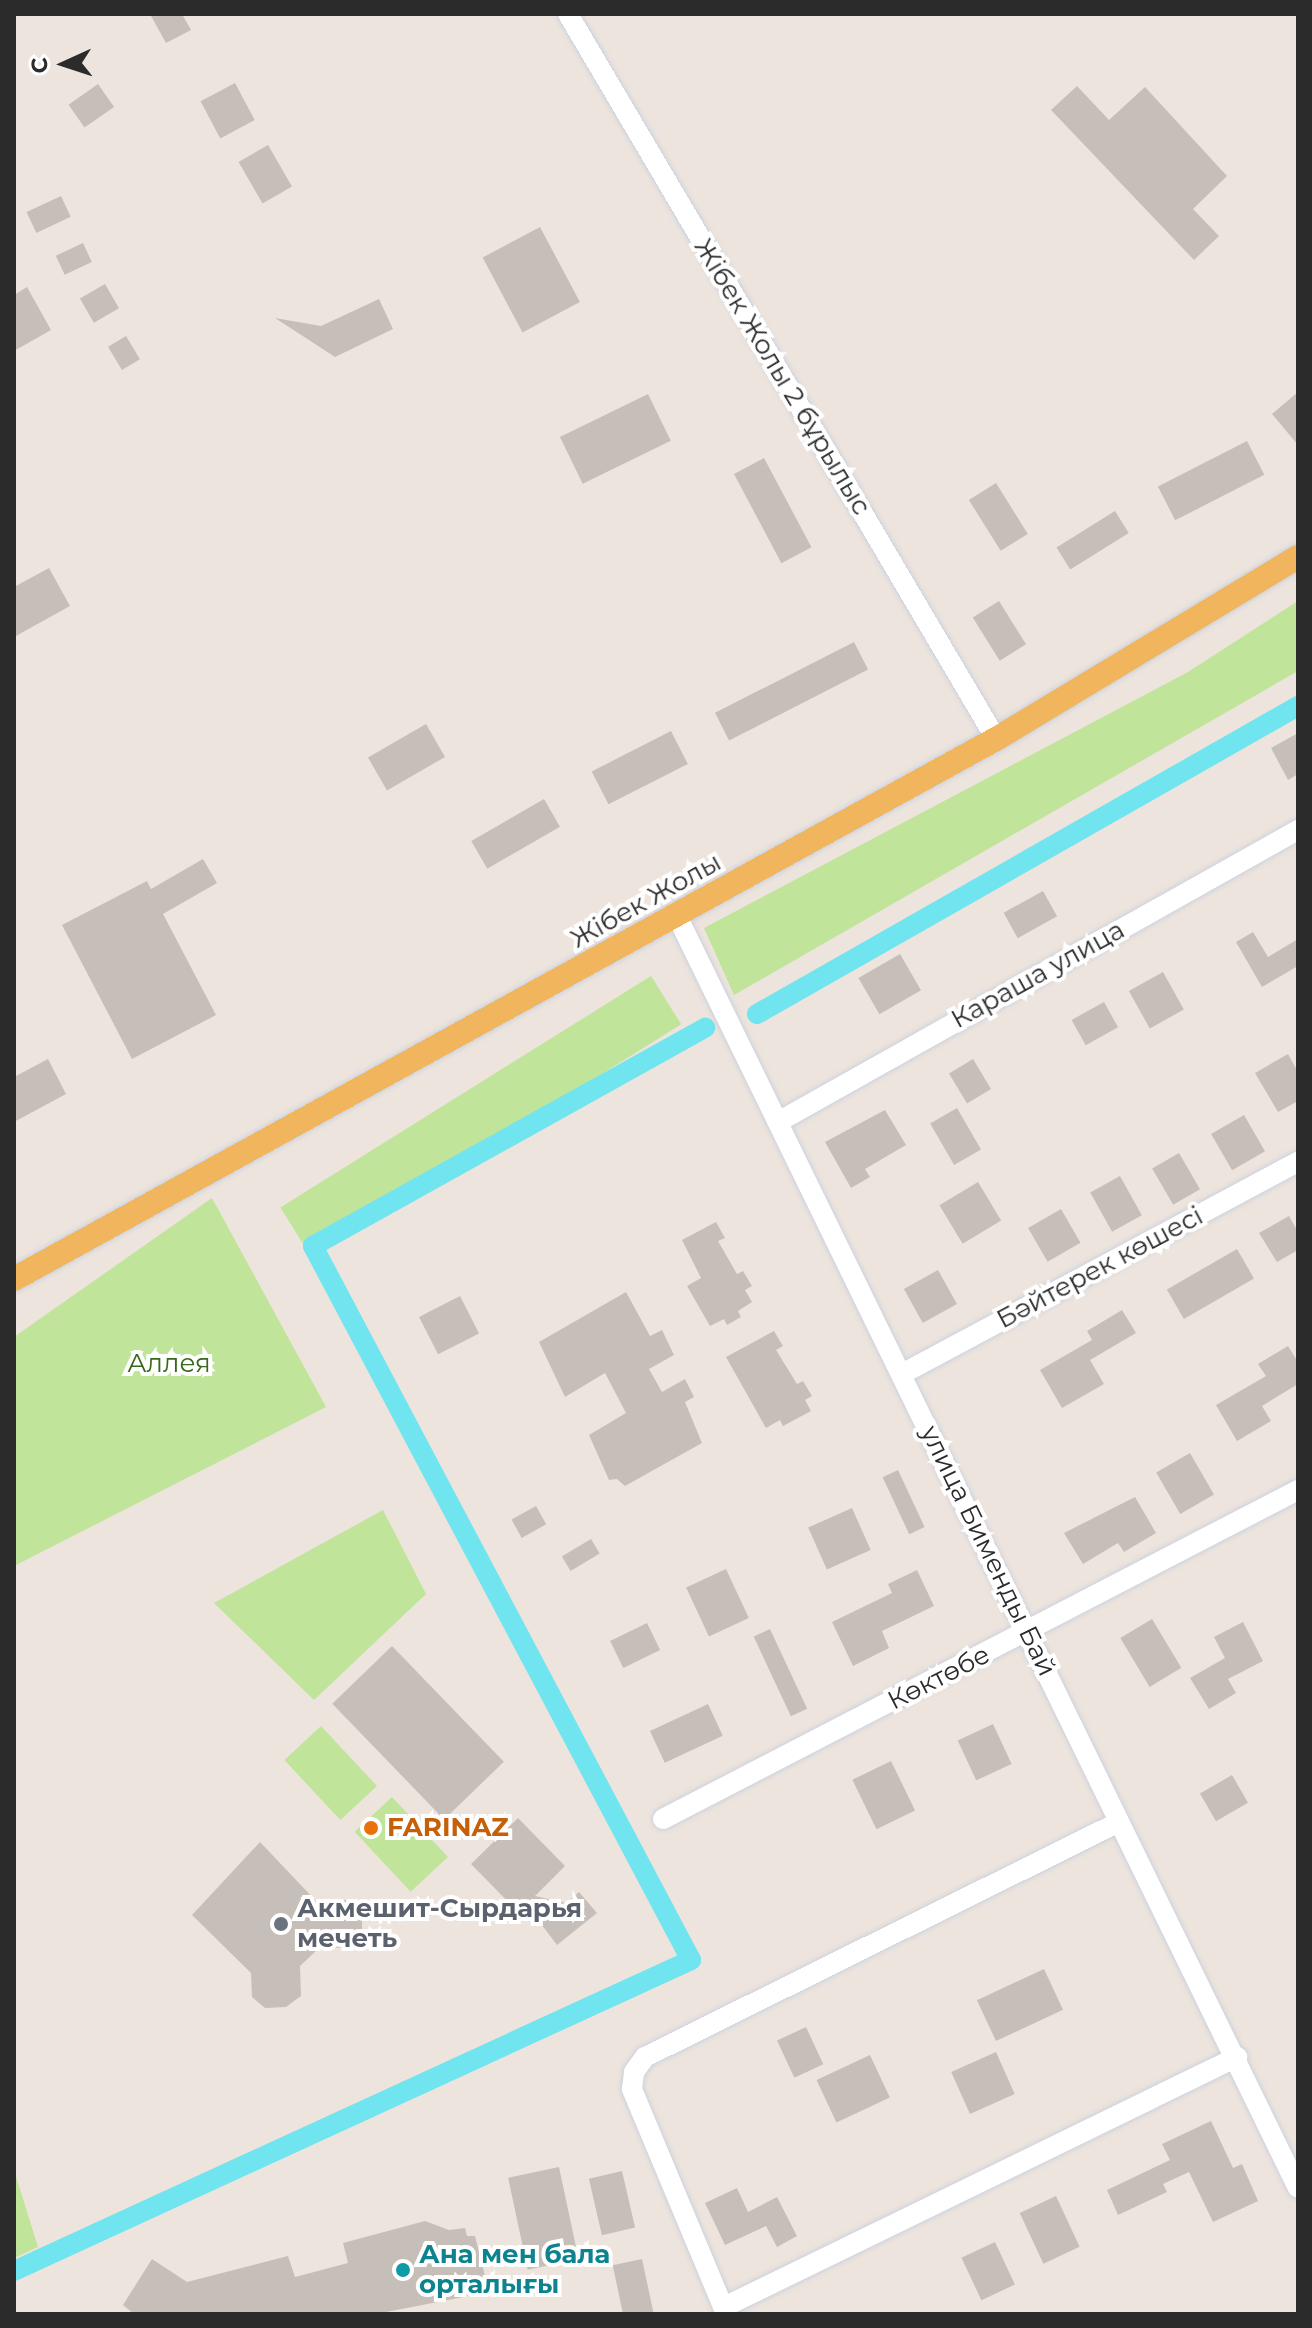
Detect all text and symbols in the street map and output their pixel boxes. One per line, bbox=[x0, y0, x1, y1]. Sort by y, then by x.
north arrow bbox=[24, 24, 104, 104]
text: С bbox=[26, 57, 53, 74]
street label: Жібек Жолы 2 бұрылыс bbox=[687, 233, 877, 521]
street label: Жібек Жолы bbox=[565, 847, 727, 955]
street label: Караша улица bbox=[946, 915, 1130, 1035]
street label: Бәйтерек көшесі bbox=[992, 1200, 1208, 1336]
park label: Аллея bbox=[127, 1348, 211, 1380]
street label: улица Бименды Бай bbox=[914, 1421, 1062, 1681]
street label: Көктөбе bbox=[883, 1639, 995, 1717]
place label: FARINAZ bbox=[387, 1812, 509, 1844]
marker: FARINAZ bbox=[362, 1819, 380, 1837]
place label: Акмешит-Сырдарья мечеть bbox=[297, 1893, 582, 1954]
marker: Акмешит-Сырдарья мечеть bbox=[272, 1915, 290, 1933]
place label: Ана мен бала орталығы bbox=[419, 2239, 610, 2300]
marker: Ана мен бала орталығы bbox=[394, 2261, 412, 2279]

